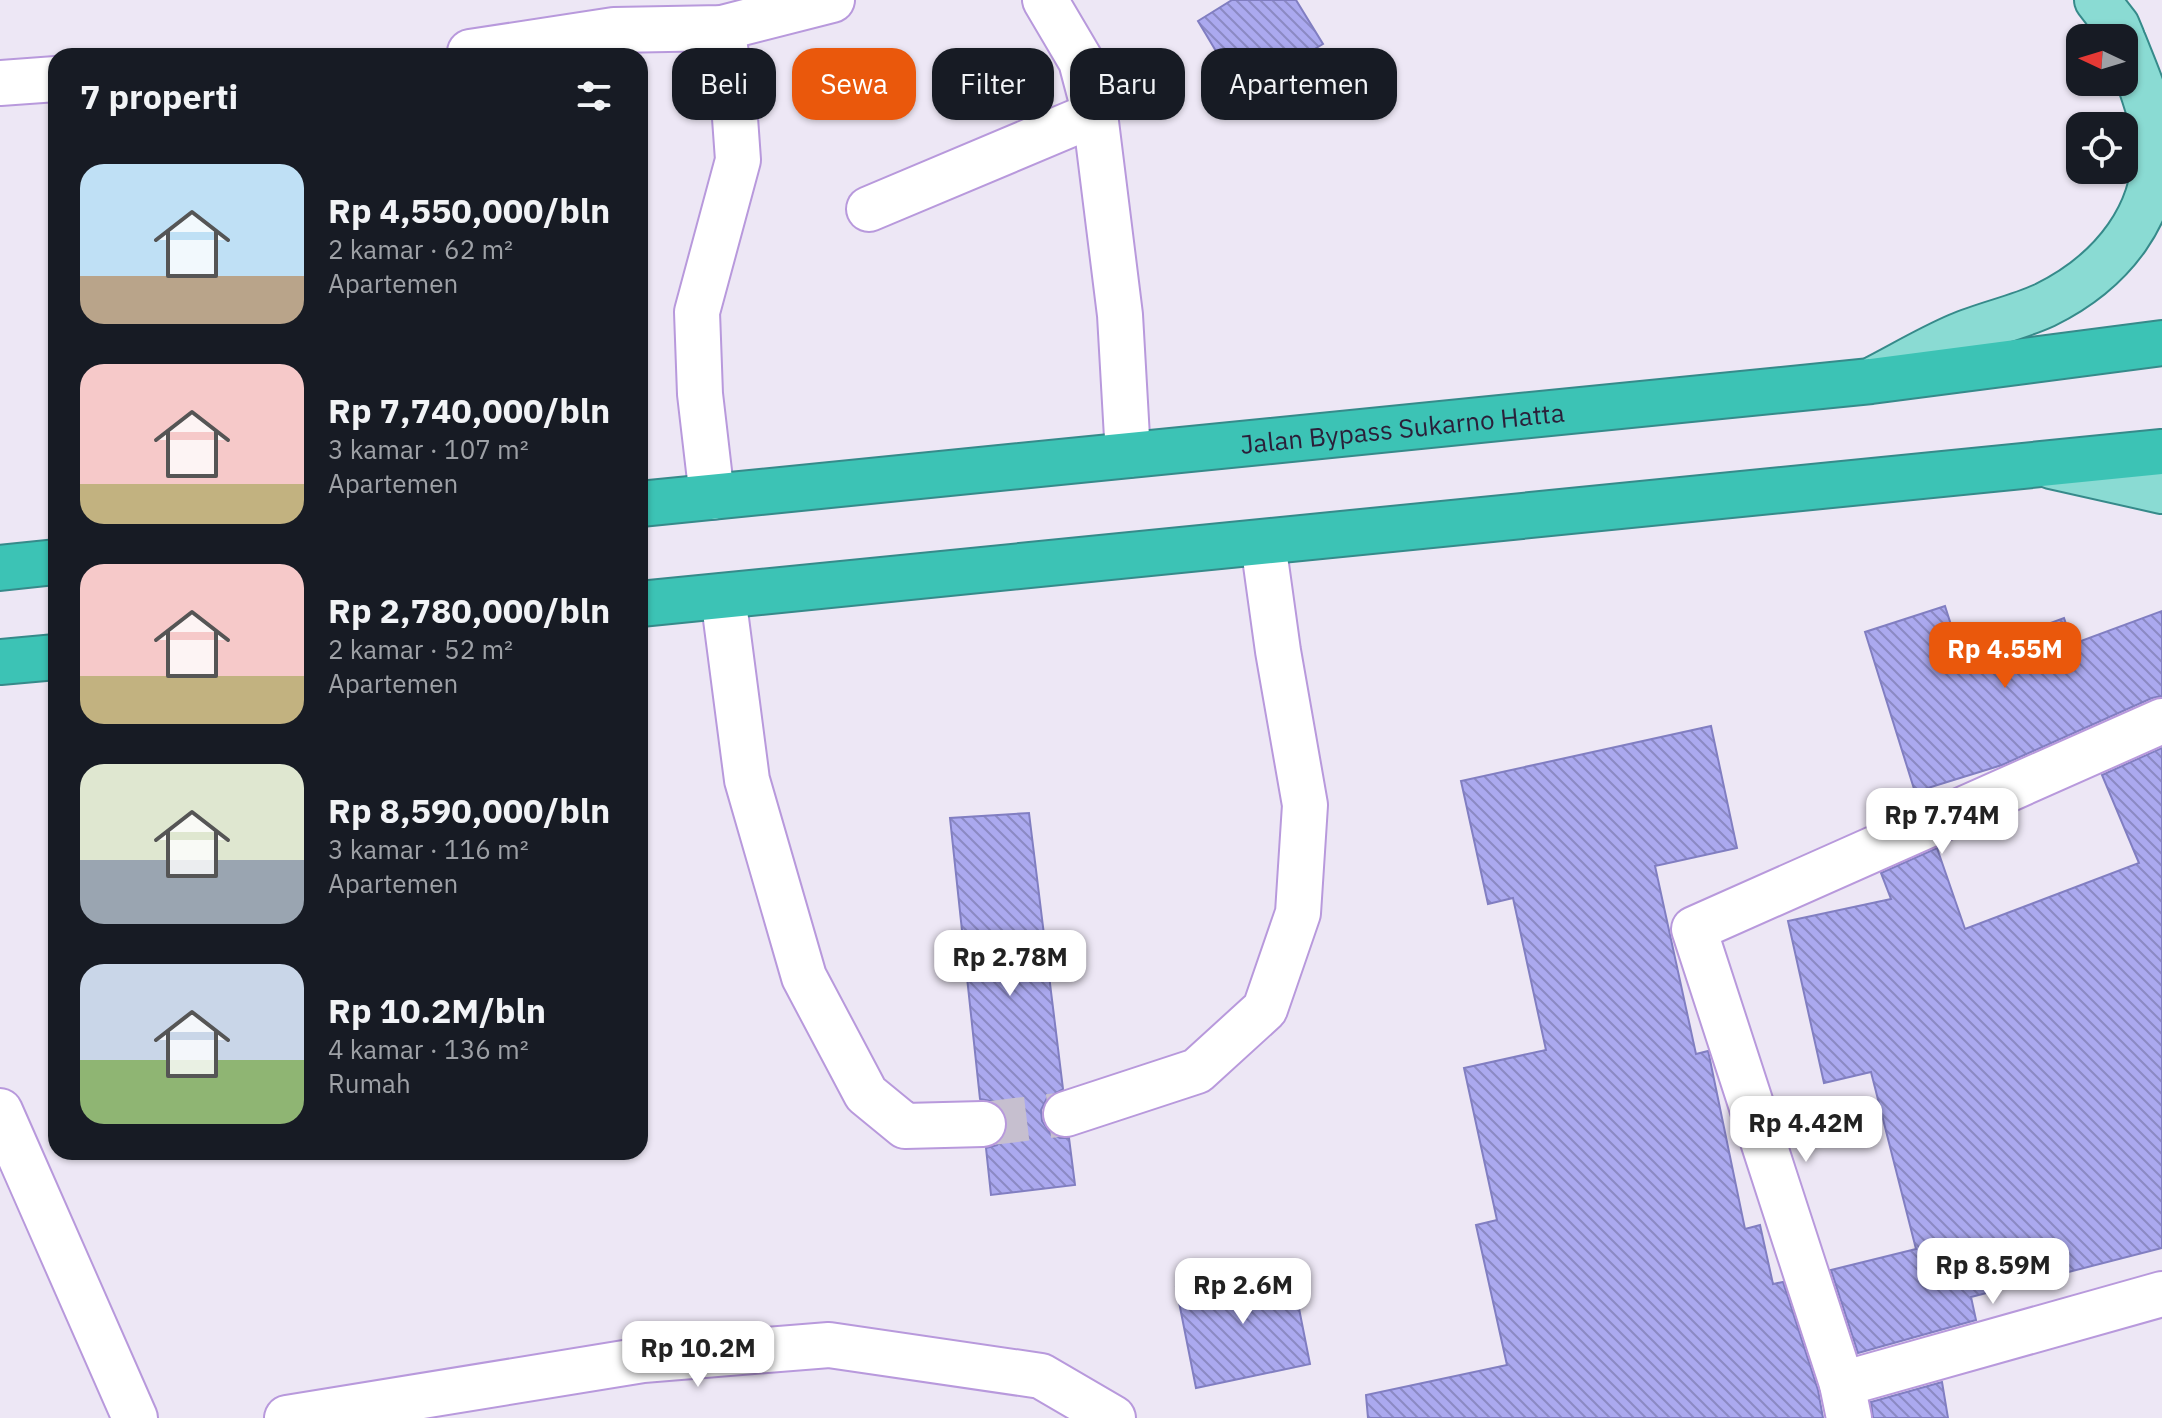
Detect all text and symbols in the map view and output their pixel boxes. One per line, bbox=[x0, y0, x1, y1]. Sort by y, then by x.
north arrow bbox=[2066, 24, 2138, 96]
map controls bbox=[2066, 24, 2138, 184]
chip: Beli bbox=[672, 48, 776, 120]
chip: Sewa bbox=[792, 48, 916, 120]
chip: Filter bbox=[932, 48, 1054, 120]
chip: Baru bbox=[1070, 48, 1185, 120]
chip: Apartemen bbox=[1201, 48, 1397, 120]
text: 7 properti bbox=[80, 74, 238, 118]
icon: filters bbox=[572, 74, 616, 118]
button: locate bbox=[2066, 112, 2138, 184]
text: Rp 4,550,000/bln bbox=[328, 188, 610, 232]
icon: home bbox=[144, 196, 240, 292]
text: 2 kamar · 62 m² bbox=[328, 232, 513, 266]
text: Apartemen bbox=[328, 266, 458, 300]
text: Rp 7,740,000/bln bbox=[328, 388, 610, 432]
street label: Jalan Bypass Sukarno Hatta bbox=[1238, 395, 1566, 461]
icon: home bbox=[144, 396, 240, 492]
text: 3 kamar · 107 m² bbox=[328, 432, 529, 466]
text: Apartemen bbox=[328, 466, 458, 500]
text: Rp 2,780,000/bln bbox=[328, 588, 610, 632]
icon: home bbox=[144, 596, 240, 692]
pin: Rp 4.55M bbox=[1922, 622, 2088, 690]
text: Rp 4.55M bbox=[1947, 631, 2063, 665]
text: 2 kamar · 52 m² bbox=[328, 632, 513, 666]
text: Apartemen bbox=[328, 666, 458, 700]
text: Rp 8,590,000/bln bbox=[328, 788, 610, 832]
pin: Rp 7.74M bbox=[1859, 788, 2025, 856]
icon: home bbox=[144, 796, 240, 892]
text: Rp 7.74M bbox=[1884, 797, 2000, 831]
text: 3 kamar · 116 m² bbox=[328, 832, 529, 866]
text: Apartemen bbox=[328, 866, 458, 900]
pin: Rp 2.78M bbox=[927, 930, 1093, 998]
text: Rp 2.78M bbox=[952, 939, 1068, 973]
text: Rp 10.2M/bln bbox=[328, 988, 546, 1032]
icon: home bbox=[144, 996, 240, 1092]
text: 4 kamar · 136 m² bbox=[328, 1032, 529, 1066]
text: Rumah bbox=[328, 1066, 411, 1100]
pin: Rp 4.42M bbox=[1723, 1096, 1889, 1164]
text: Rp 4.42M bbox=[1748, 1105, 1864, 1139]
pin: Rp 8.59M bbox=[1910, 1238, 2076, 1306]
text: Rp 8.59M bbox=[1935, 1247, 2051, 1281]
pin: Rp 2.6M bbox=[1169, 1258, 1317, 1326]
text: Rp 2.6M bbox=[1193, 1267, 1293, 1301]
pin: Rp 10.2M bbox=[615, 1321, 781, 1389]
text: Rp 10.2M bbox=[640, 1330, 756, 1364]

